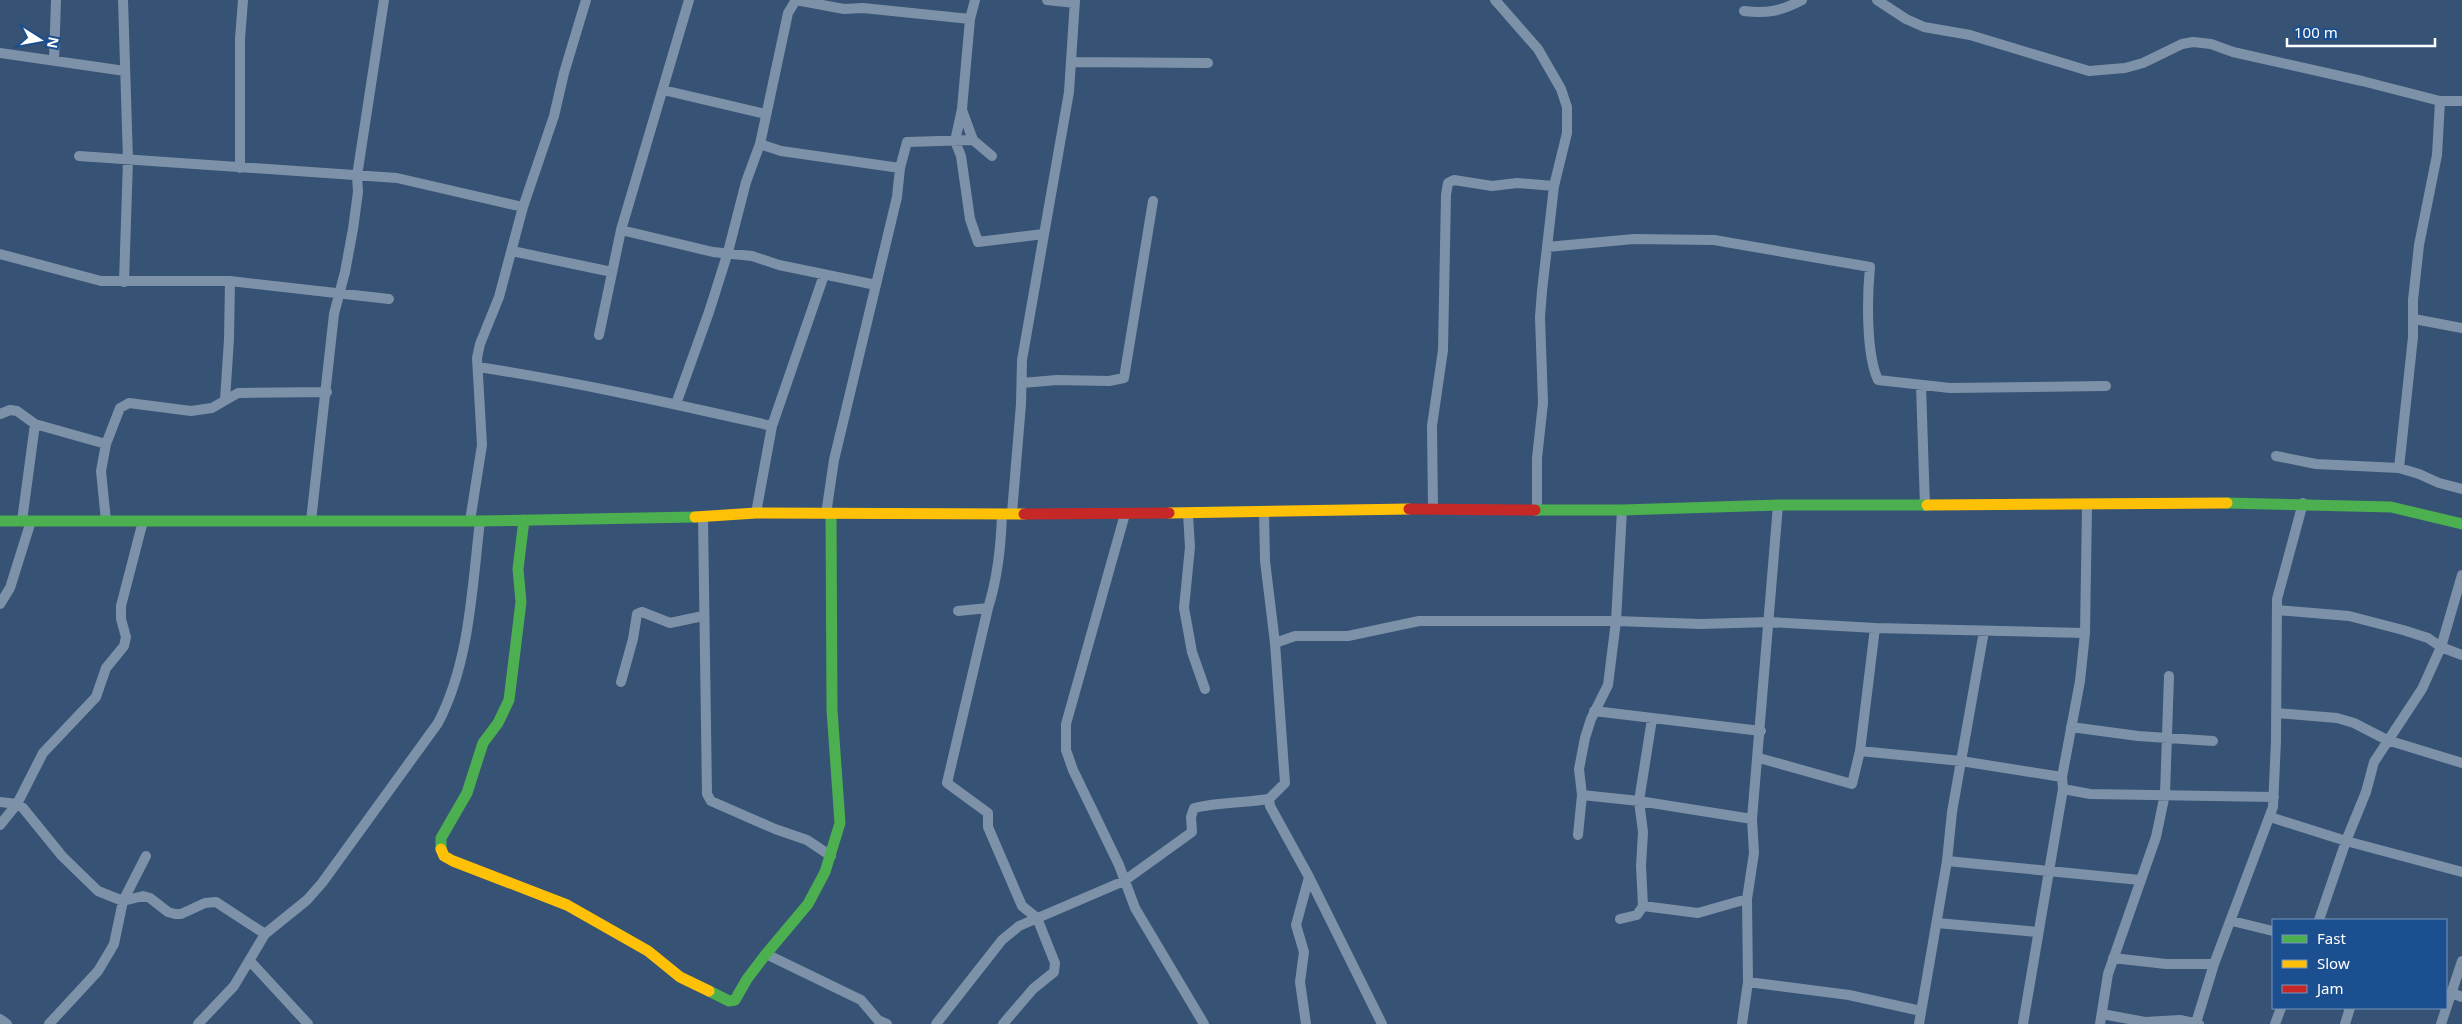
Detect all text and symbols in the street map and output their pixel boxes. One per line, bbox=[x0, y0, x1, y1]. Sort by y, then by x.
north arrow bbox=[15, 15, 65, 65]
scale bar bbox=[2287, 15, 2434, 47]
text: 100 m bbox=[2294, 22, 2338, 42]
text: N bbox=[43, 35, 64, 50]
legend bbox=[2272, 919, 2447, 1009]
text: Fast bbox=[2317, 928, 2346, 948]
text: Slow bbox=[2317, 953, 2350, 973]
text: Jam bbox=[2315, 978, 2344, 998]

